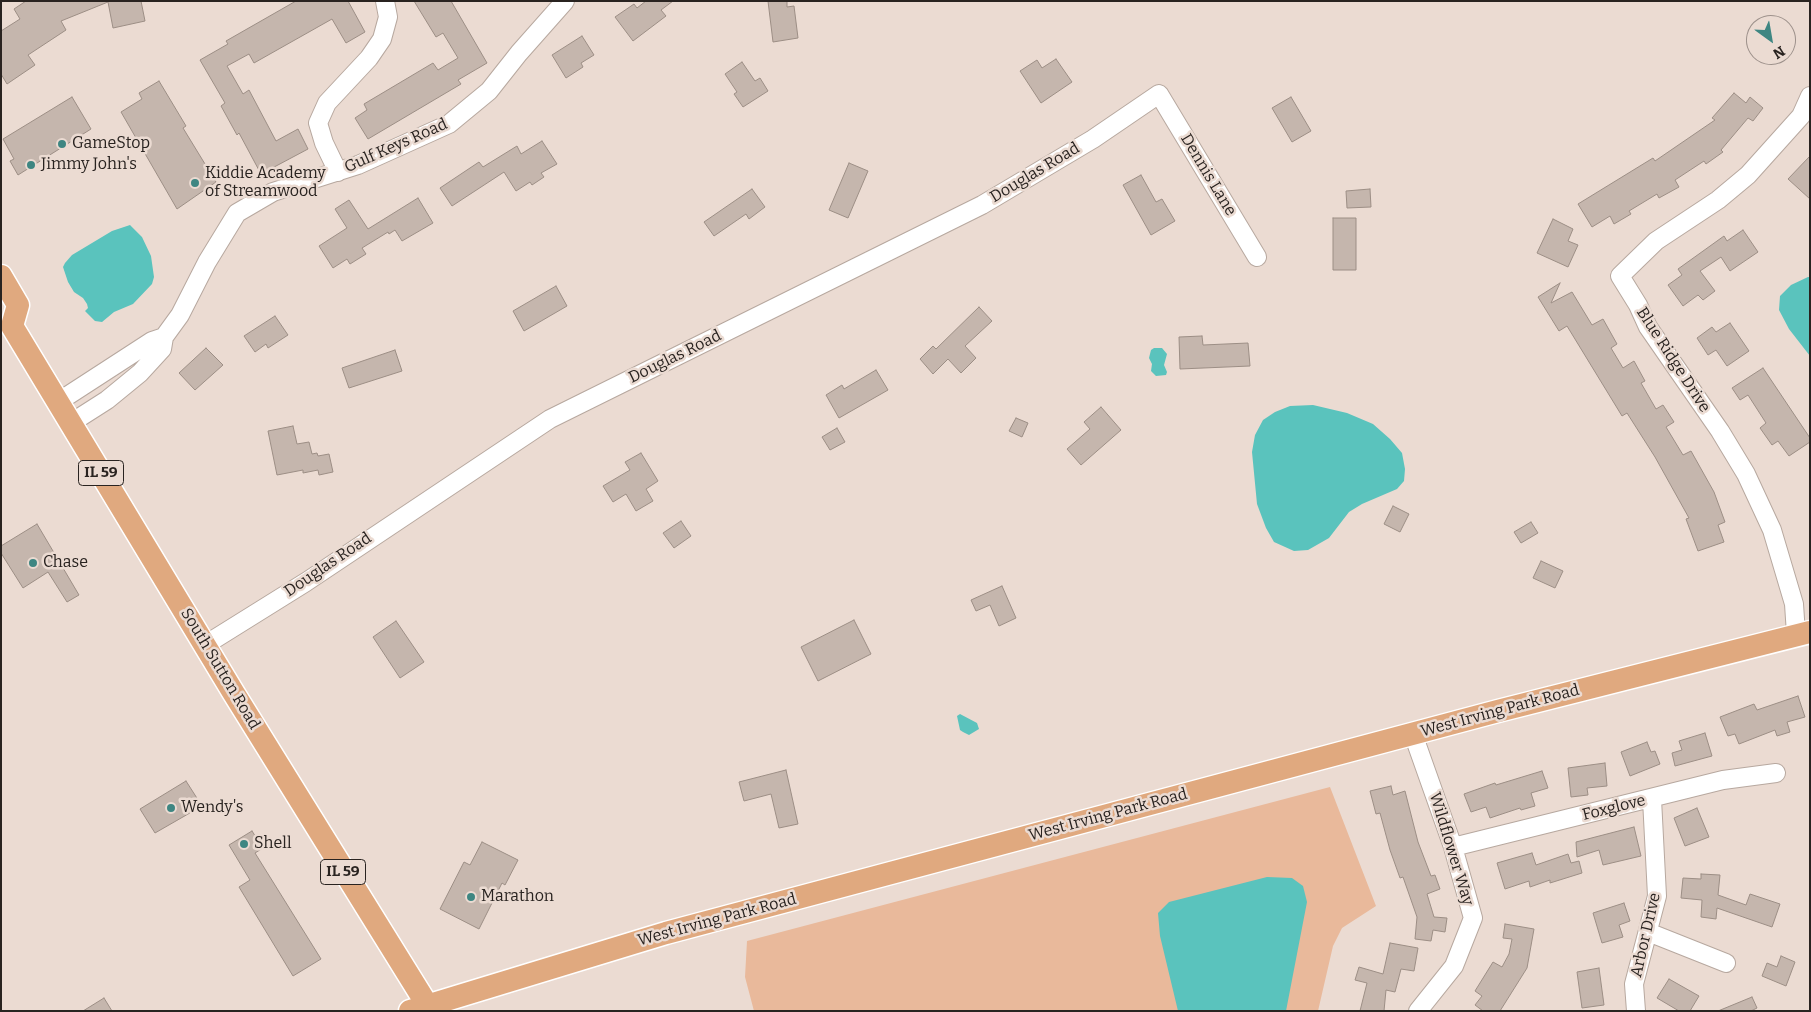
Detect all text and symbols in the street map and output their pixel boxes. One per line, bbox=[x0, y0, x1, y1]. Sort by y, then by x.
north arrow bbox=[1746, 15, 1796, 65]
text: N bbox=[1770, 42, 1788, 62]
street label: Gulf Keys Road bbox=[342, 115, 450, 177]
street label: Dennis Lane bbox=[1176, 131, 1240, 219]
place label: GameStop bbox=[72, 134, 150, 154]
marker: GameStop bbox=[56, 138, 68, 150]
street label: Douglas Road bbox=[987, 139, 1083, 207]
place label: Jimmy John's bbox=[41, 155, 137, 175]
marker: Jimmy John's bbox=[25, 159, 37, 171]
place label: Kiddie Academy of Streamwood bbox=[205, 164, 326, 202]
marker: Kiddie Academy of Streamwood bbox=[189, 177, 201, 189]
street label: Blue Ridge Drive bbox=[1632, 304, 1714, 416]
street label: Douglas Road bbox=[625, 326, 725, 388]
road number: IL 59 bbox=[78, 460, 124, 486]
street label: Douglas Road bbox=[281, 529, 375, 601]
place label: Chase bbox=[43, 553, 88, 573]
marker: Chase bbox=[27, 557, 39, 569]
street label: South Sutton Road bbox=[176, 605, 264, 733]
street label: West Irving Park Road bbox=[1419, 681, 1581, 741]
street label: West Irving Park Road bbox=[1027, 785, 1189, 845]
street label: Wildflower Way bbox=[1425, 790, 1477, 908]
street label: Foxglove bbox=[1580, 791, 1648, 825]
place label: Wendy's bbox=[181, 798, 243, 818]
marker: Wendy's bbox=[165, 802, 177, 814]
place label: Shell bbox=[254, 834, 292, 854]
marker: Shell bbox=[238, 838, 250, 850]
road number: IL 59 bbox=[320, 860, 366, 884]
place label: Marathon bbox=[481, 887, 554, 907]
street label: West Irving Park Road bbox=[636, 890, 798, 950]
marker: Marathon bbox=[465, 891, 477, 903]
street label: Arbor Drive bbox=[1627, 891, 1665, 979]

